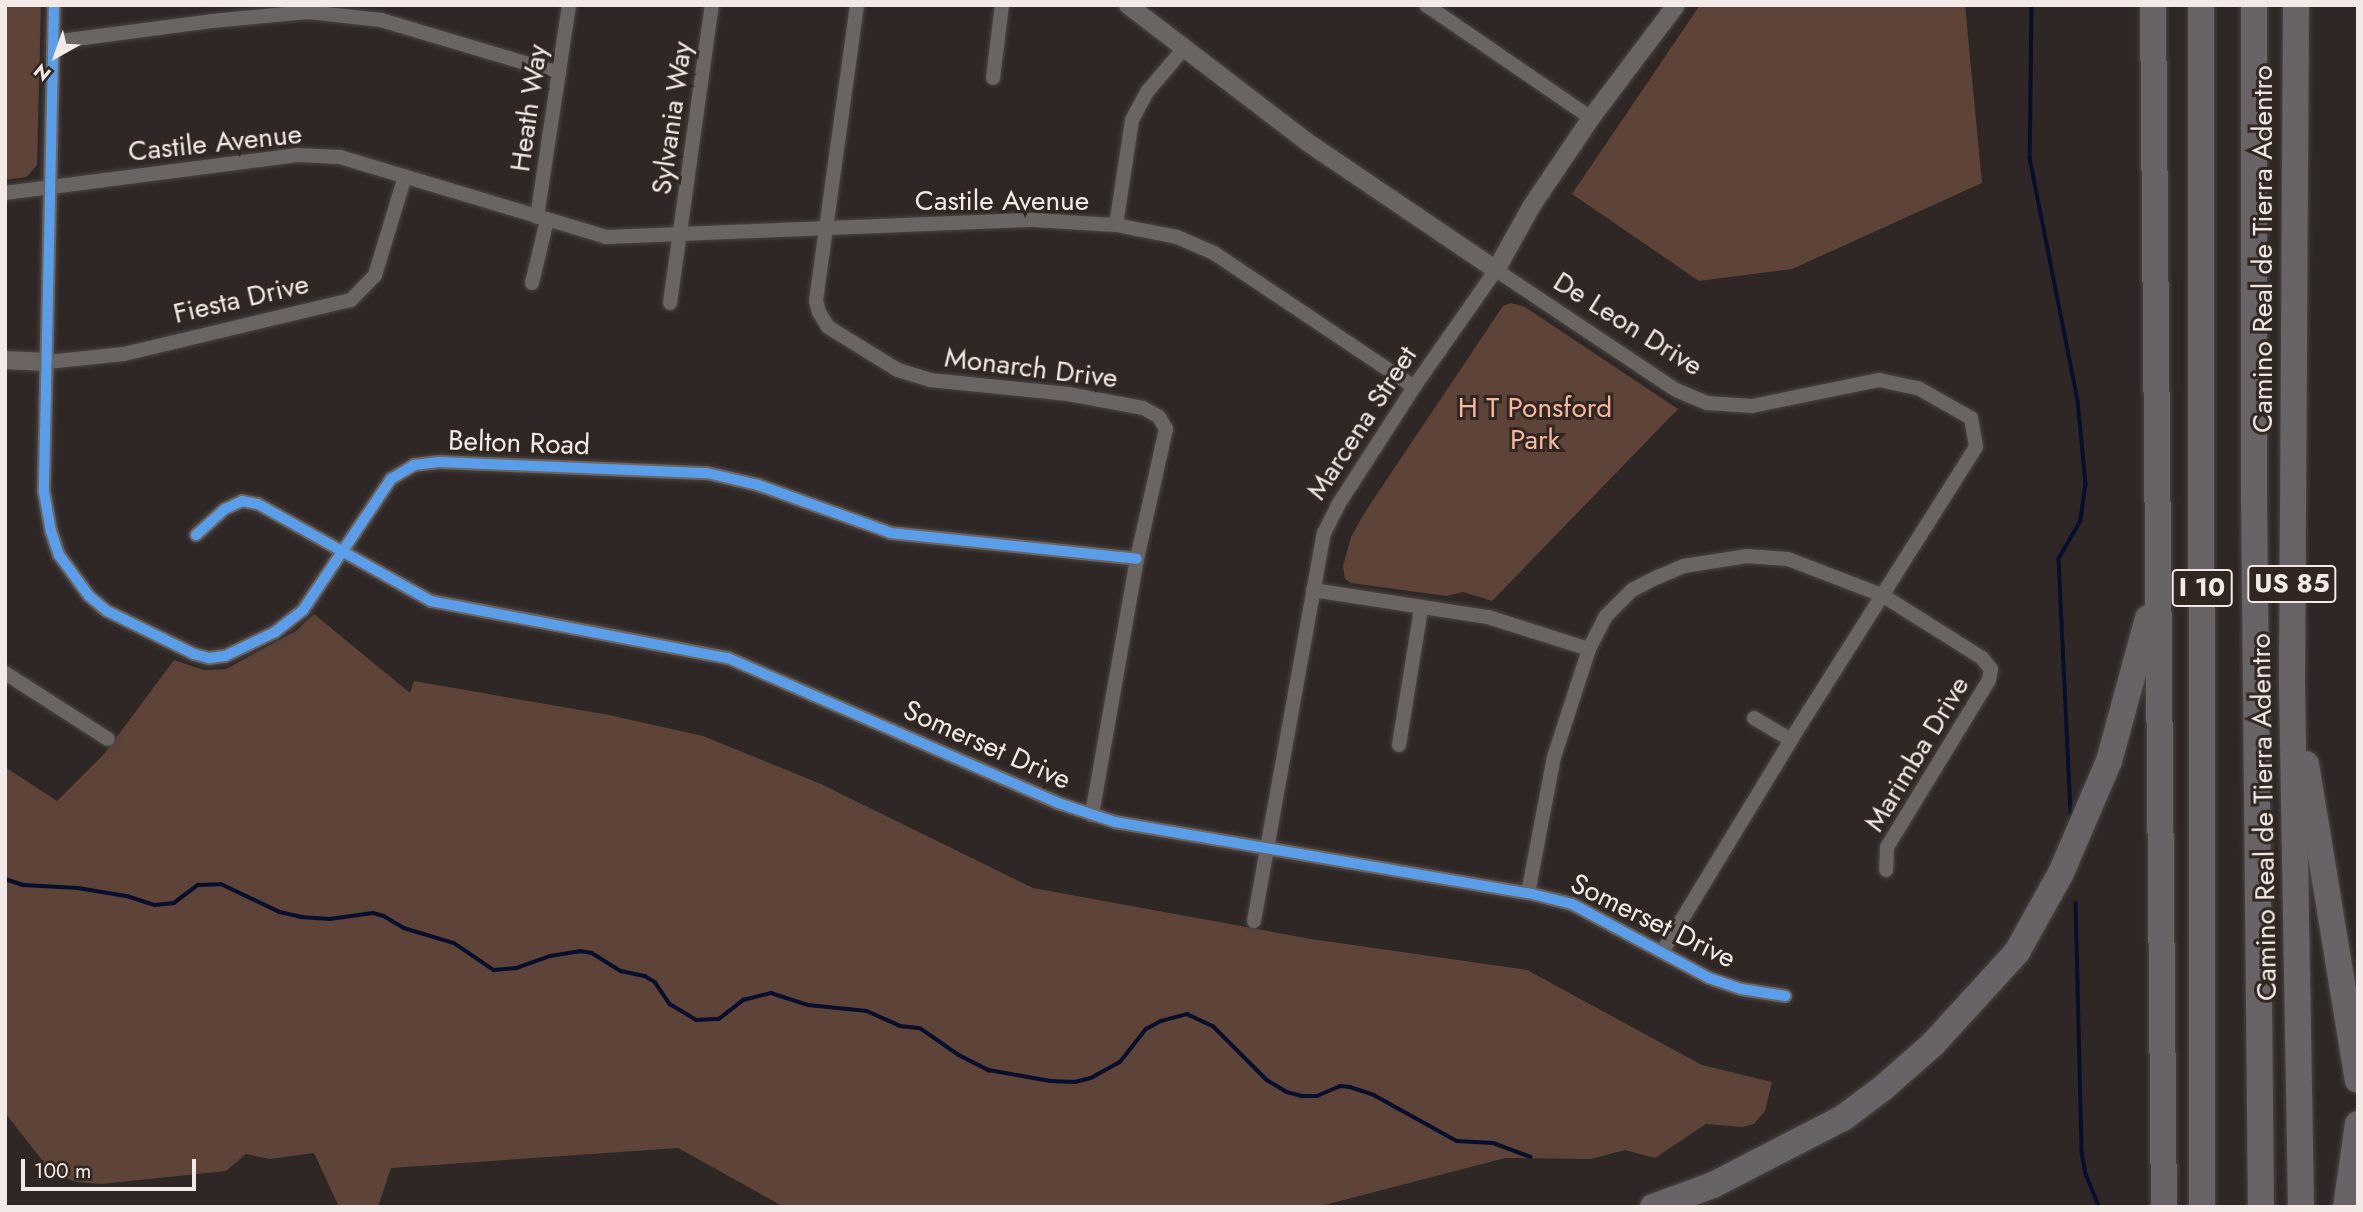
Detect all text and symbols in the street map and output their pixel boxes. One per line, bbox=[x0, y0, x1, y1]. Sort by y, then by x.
north arrow bbox=[21, 21, 91, 91]
street label: Sylvania Way bbox=[645, 39, 699, 197]
street label: Heath Way bbox=[503, 42, 555, 174]
text: N bbox=[28, 57, 57, 88]
street label: Camino Real de Tierra Adentro bbox=[2246, 65, 2280, 433]
street label: Castile Avenue bbox=[127, 117, 303, 169]
street label: Castile Avenue bbox=[915, 184, 1089, 218]
street label: De Leon Drive bbox=[1547, 265, 1709, 383]
street label: Fiesta Drive bbox=[170, 267, 312, 331]
street label: Marcena Street bbox=[1300, 340, 1424, 506]
street label: Monarch Drive bbox=[943, 341, 1119, 395]
park label: H T Ponsford Park bbox=[1458, 391, 1612, 457]
street label: Belton Road bbox=[447, 424, 591, 462]
road number: US 85 bbox=[2246, 562, 2338, 606]
road number: I 10 bbox=[2170, 566, 2234, 610]
street label: Camino Real de Tierra Adentro bbox=[2244, 633, 2284, 1001]
street label: Marimba Drive bbox=[1858, 670, 1976, 838]
street label: Somerset Drive bbox=[898, 693, 1076, 797]
street label: Somerset Drive bbox=[1565, 867, 1741, 975]
scale bar bbox=[24, 1146, 200, 1190]
text: 100 m bbox=[34, 1156, 91, 1186]

